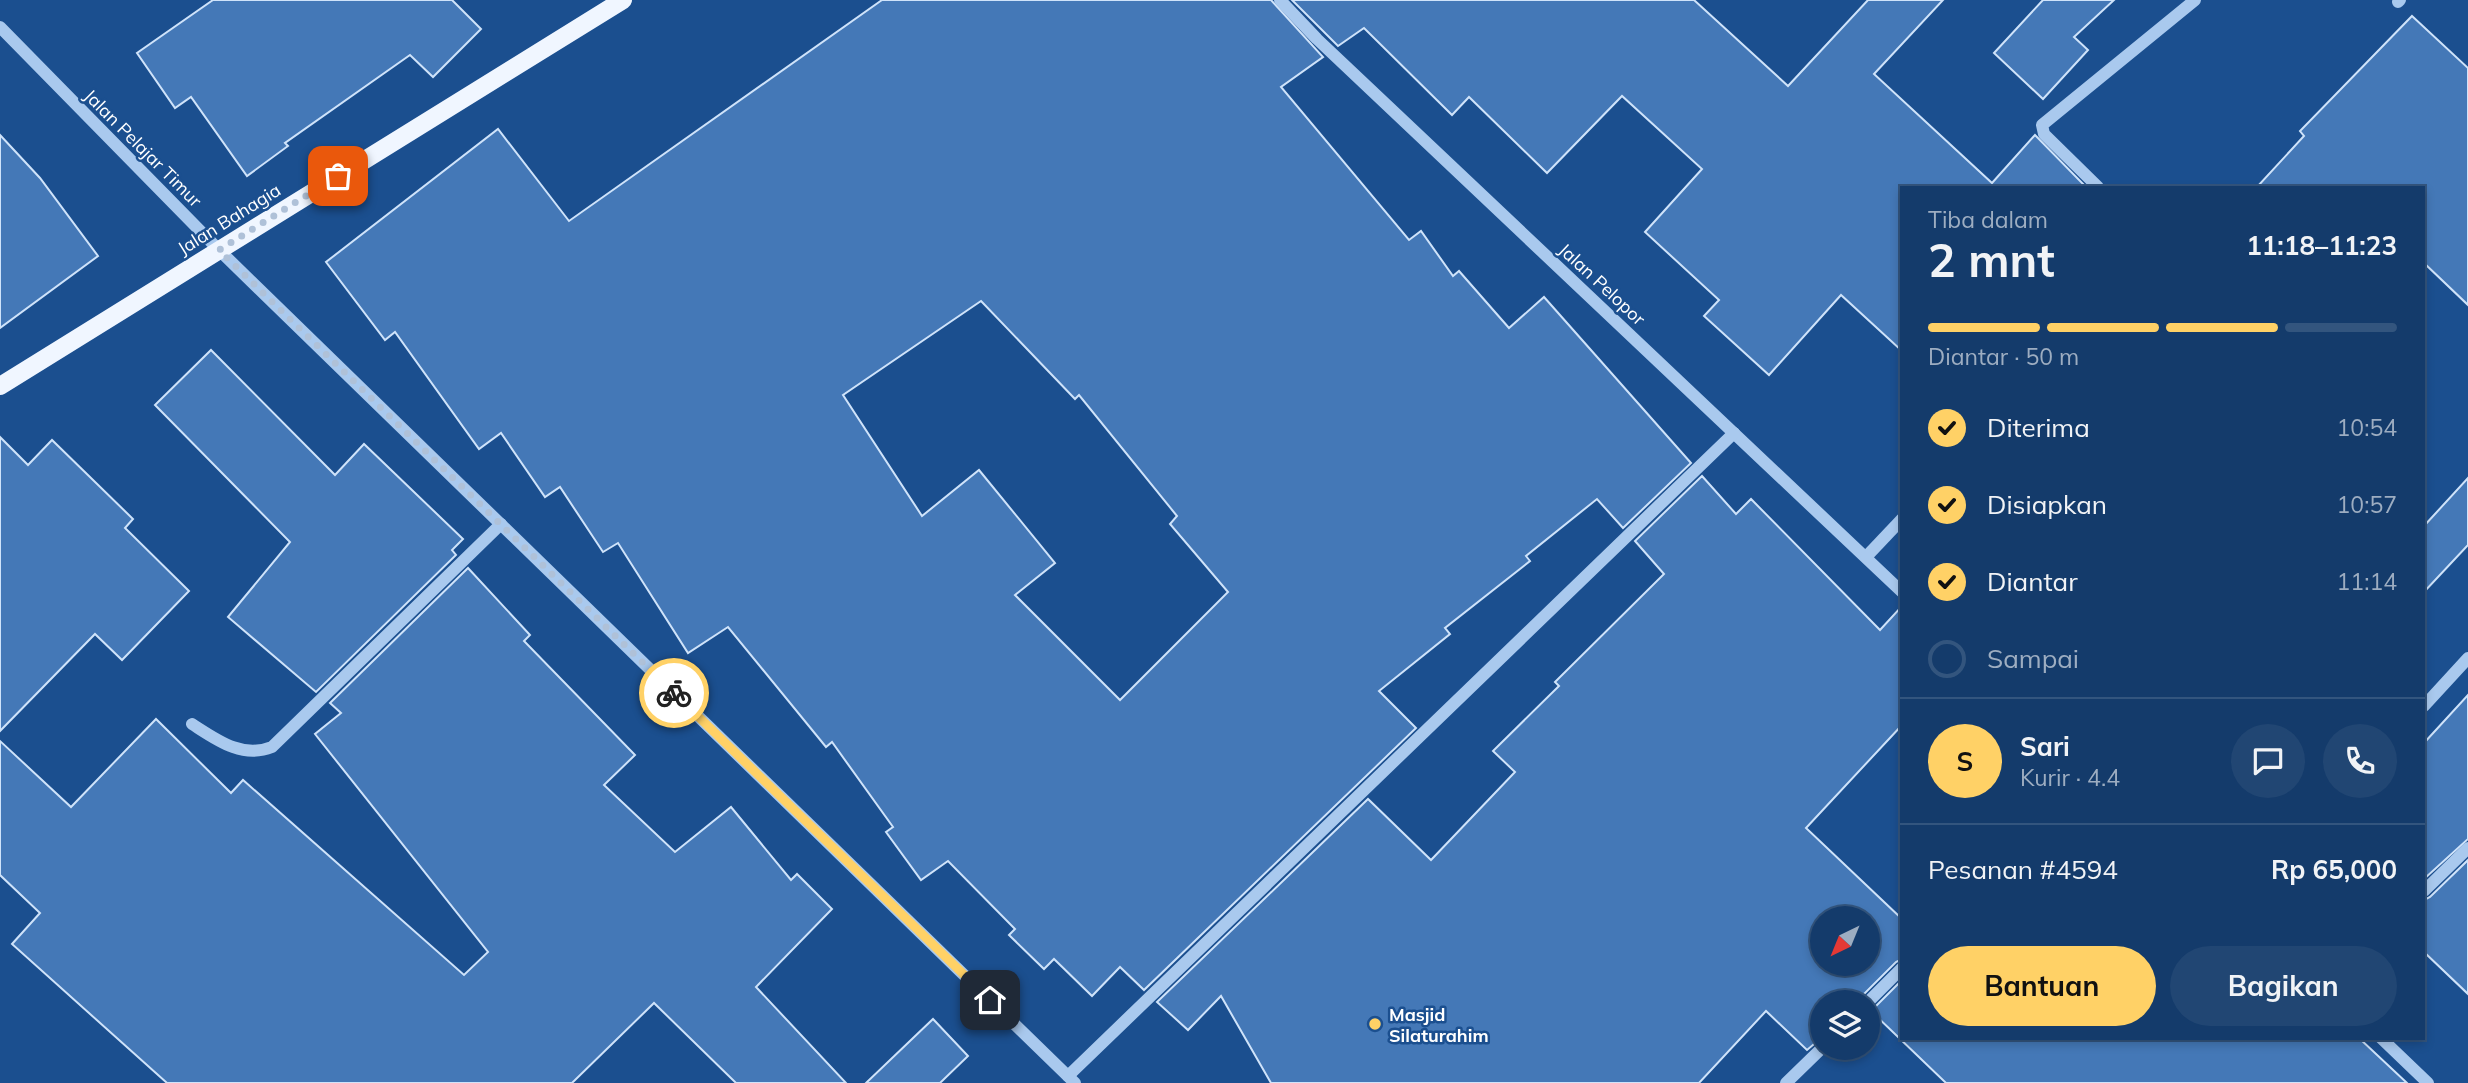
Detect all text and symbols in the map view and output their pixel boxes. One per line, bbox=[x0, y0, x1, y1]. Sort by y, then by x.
street label: Jalan Pelajar Timur bbox=[79, 84, 207, 212]
pin bbox=[308, 146, 368, 206]
icon: bag bbox=[319, 157, 357, 195]
street label: Jalan Bahagia bbox=[173, 178, 285, 260]
text: Tiba dalam bbox=[1928, 205, 2048, 234]
text: 11:18–11:23 bbox=[2246, 229, 2397, 262]
text: 2 mnt bbox=[1928, 231, 2055, 289]
street label: Jalan Pelopor bbox=[1554, 238, 1651, 330]
text: Diantar · 50 m bbox=[1928, 342, 2079, 371]
icon: check bbox=[1928, 409, 1966, 447]
text: Diterima bbox=[1987, 411, 2090, 444]
text: 10:54 bbox=[2337, 413, 2397, 442]
icon: check bbox=[1928, 486, 1966, 524]
text: Disiapkan bbox=[1987, 488, 2107, 521]
text: 10:57 bbox=[2337, 490, 2397, 519]
icon: check bbox=[1928, 563, 1966, 601]
text: Diantar bbox=[1987, 565, 2078, 598]
text: 11:14 bbox=[2337, 567, 2397, 596]
text: Sampai bbox=[1987, 642, 2079, 675]
courier bbox=[639, 658, 709, 728]
icon: bike bbox=[655, 674, 693, 712]
button: chat bbox=[2231, 724, 2305, 798]
button: phone bbox=[2323, 724, 2397, 798]
text: Sari bbox=[2020, 730, 2070, 763]
text: S bbox=[1957, 745, 1973, 778]
text: Kurir · 4.4 bbox=[2020, 763, 2120, 792]
text: Pesanan #4594 bbox=[1928, 853, 2118, 886]
text: Rp 65,000 bbox=[2271, 853, 2397, 886]
north arrow bbox=[1810, 906, 1880, 976]
map controls bbox=[1810, 906, 1880, 1060]
button: Bantuan bbox=[1928, 946, 2156, 1026]
button: Bagikan bbox=[2170, 946, 2397, 1026]
pin bbox=[960, 970, 1020, 1030]
icon: home bbox=[971, 981, 1009, 1019]
button: layers bbox=[1810, 990, 1880, 1060]
place label: Masjid Silaturahim bbox=[1389, 1003, 1489, 1047]
marker: Masjid Silaturahim bbox=[1367, 1016, 1383, 1032]

